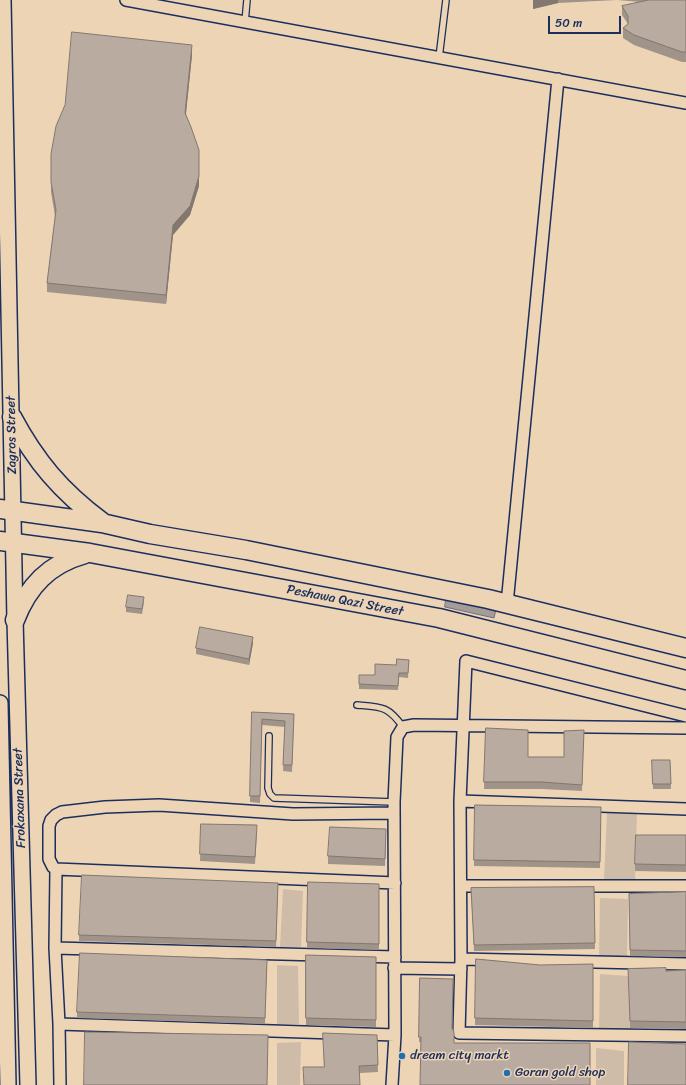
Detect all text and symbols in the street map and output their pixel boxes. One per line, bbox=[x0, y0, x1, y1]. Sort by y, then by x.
scale bar bbox=[550, 8, 623, 34]
text: 50 m bbox=[555, 12, 582, 34]
street label: Zagros Street bbox=[4, 396, 20, 474]
street label: Peshawa Qazi Street bbox=[285, 582, 405, 620]
street label: Frokaxana Street bbox=[10, 748, 30, 848]
place label: dream city markt bbox=[410, 1048, 509, 1064]
marker: dream city markt bbox=[397, 1051, 407, 1061]
place label: Goran gold shop bbox=[515, 1065, 605, 1081]
marker: Goran gold shop bbox=[502, 1068, 512, 1078]

